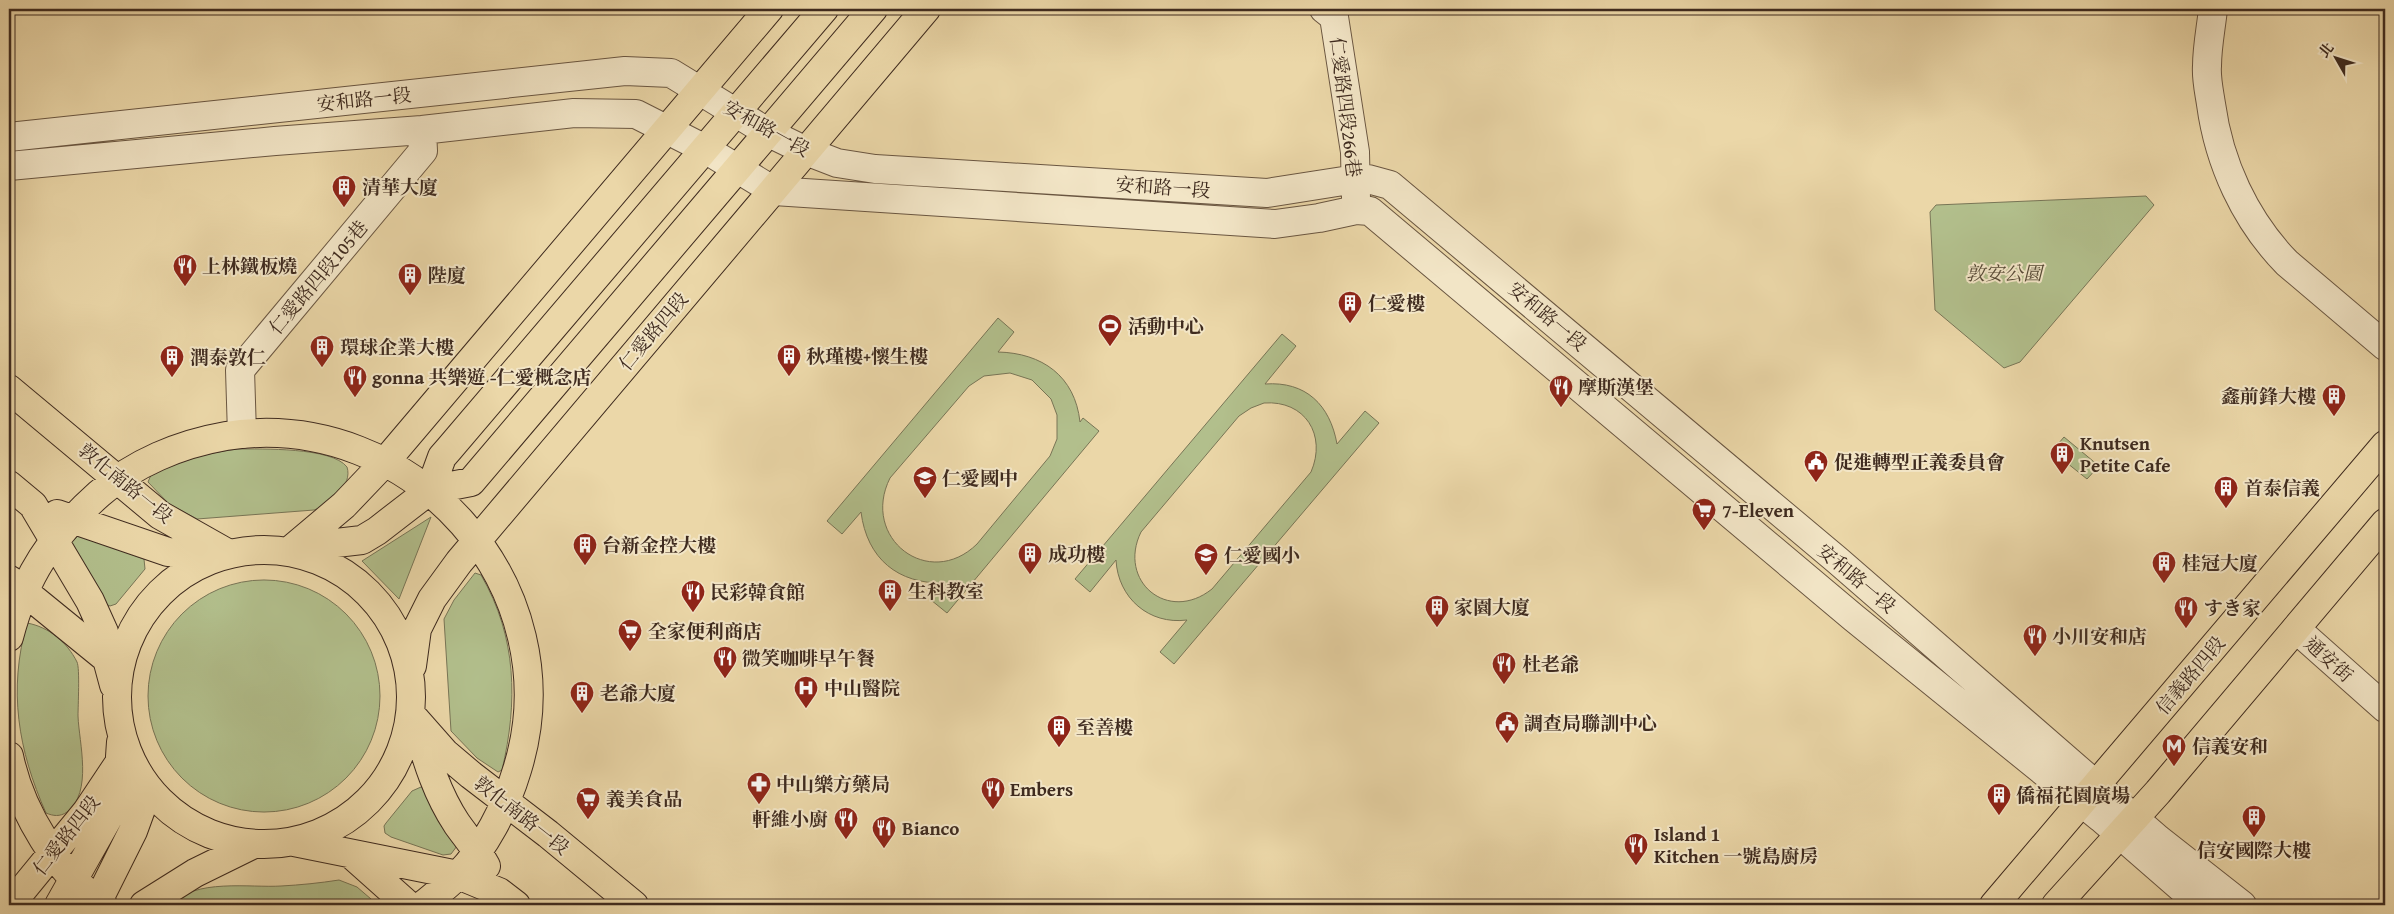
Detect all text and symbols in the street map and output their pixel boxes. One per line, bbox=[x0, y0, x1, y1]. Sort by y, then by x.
north arrow bbox=[2312, 32, 2362, 82]
street label: 仁愛路四段266巷 bbox=[1323, 35, 1369, 179]
text: 北 bbox=[2314, 38, 2338, 62]
street label: 安和路一段 bbox=[315, 80, 413, 118]
street label: 安和路一段 bbox=[719, 93, 815, 163]
street label: 安和路一段 bbox=[1115, 170, 1211, 204]
place label: 清華大廈 bbox=[362, 173, 438, 201]
building icon: 清華大廈 bbox=[331, 174, 357, 208]
street label: 仁愛路四段105巷 bbox=[262, 214, 374, 340]
place label: 上林鐵板燒 bbox=[202, 252, 297, 280]
restaurant icon: 上林鐵板燒 bbox=[172, 253, 198, 287]
park label: 敦安公園 bbox=[1966, 259, 2045, 287]
place label: 陛廈 bbox=[428, 261, 466, 289]
building icon: 陛廈 bbox=[397, 262, 423, 296]
street label: 安和路一段 bbox=[1503, 275, 1593, 357]
street label: 仁愛路四段 bbox=[612, 286, 694, 376]
place label: 仁愛樓 bbox=[1368, 289, 1425, 317]
building icon: 仁愛樓 bbox=[1337, 290, 1363, 324]
place label: 活動中心 bbox=[1128, 312, 1204, 340]
sports icon: 活動中心 bbox=[1097, 313, 1123, 347]
place label: 環球企業大樓 bbox=[340, 333, 454, 361]
building icon: 環球企業大樓 bbox=[309, 334, 335, 368]
place label: 秋瑾樓+懷生樓 bbox=[806, 342, 928, 370]
place label: 潤泰敦仁 bbox=[190, 343, 266, 371]
building icon: 秋瑾樓+懷生樓 bbox=[776, 343, 802, 377]
building icon: 潤泰敦仁 bbox=[159, 344, 185, 378]
place label: gonna 共樂遊 -仁愛概念店 bbox=[372, 363, 592, 391]
restaurant icon: gonna 共樂遊 -仁愛概念店 bbox=[342, 364, 368, 398]
place label: 摩斯漢堡 bbox=[1578, 373, 1654, 401]
restaurant icon: 摩斯漢堡 bbox=[1548, 374, 1574, 408]
place label: 鑫前鋒大樓 bbox=[2221, 382, 2316, 410]
building icon: 鑫前鋒大樓 bbox=[2321, 383, 2347, 417]
place label: Knutsen Petite Cafe bbox=[2080, 429, 2171, 479]
street label: 敦化南路一段 bbox=[73, 436, 179, 530]
building icon: Knutsen Petite Cafe bbox=[2049, 441, 2075, 475]
place label: 促進轉型正義委員會 bbox=[1834, 448, 2005, 476]
public building icon: 促進轉型正義委員會 bbox=[1803, 449, 1829, 483]
place label: 仁愛國中 bbox=[942, 464, 1018, 492]
school or university icon: 仁愛國中 bbox=[912, 465, 938, 499]
place label: 首泰信義 bbox=[2244, 474, 2320, 502]
building icon: 首泰信義 bbox=[2213, 475, 2239, 509]
place label: 7-Eleven bbox=[1722, 496, 1795, 524]
supermarket icon: 7-Eleven bbox=[1691, 497, 1717, 531]
place label: 台新金控大樓 bbox=[602, 531, 716, 559]
building icon: 台新金控大樓 bbox=[572, 532, 598, 566]
street label: 安和路一段 bbox=[1812, 537, 1902, 619]
place label: 成功樓 bbox=[1048, 540, 1105, 568]
building icon: 成功樓 bbox=[1017, 541, 1043, 575]
place label: 仁愛國小 bbox=[1224, 541, 1300, 569]
school or university icon: 仁愛國小 bbox=[1193, 542, 1219, 576]
place label: 桂冠大廈 bbox=[2182, 549, 2258, 577]
building icon: 桂冠大廈 bbox=[2151, 550, 2177, 584]
place label: 生科教室 bbox=[908, 577, 984, 605]
place label: 民彩韓食館 bbox=[710, 578, 805, 606]
building icon: 生科教室 bbox=[877, 578, 903, 612]
restaurant icon: 民彩韓食館 bbox=[680, 579, 706, 613]
place label: 家園大廈 bbox=[1454, 593, 1530, 621]
building icon: 家園大廈 bbox=[1424, 594, 1450, 628]
place label: すき家 bbox=[2204, 594, 2261, 622]
restaurant icon: すき家 bbox=[2173, 595, 2199, 629]
place label: 全家便利商店 bbox=[648, 617, 762, 645]
supermarket icon: 全家便利商店 bbox=[617, 618, 643, 652]
place label: 小川安和店 bbox=[2052, 622, 2147, 650]
restaurant icon: 小川安和店 bbox=[2022, 623, 2048, 657]
street label: 信義路四段 bbox=[2149, 630, 2231, 720]
street label: 通安街 bbox=[2298, 630, 2360, 688]
place label: 微笑咖啡早午餐 bbox=[742, 644, 875, 672]
restaurant icon: 微笑咖啡早午餐 bbox=[712, 645, 738, 679]
place label: 杜老爺 bbox=[1522, 650, 1579, 678]
restaurant icon: 杜老爺 bbox=[1491, 651, 1517, 685]
place label: 中山醫院 bbox=[824, 674, 900, 702]
hospital icon: 中山醫院 bbox=[793, 675, 819, 709]
place label: 老爺大廈 bbox=[600, 679, 676, 707]
building icon: 老爺大廈 bbox=[569, 680, 595, 714]
place label: 調查局聯訓中心 bbox=[1524, 709, 1657, 737]
public building icon: 調查局聯訓中心 bbox=[1494, 710, 1520, 744]
place label: 至善樓 bbox=[1076, 713, 1133, 741]
building icon: 至善樓 bbox=[1046, 714, 1072, 748]
place label: 信義安和 bbox=[2192, 732, 2268, 760]
metro station icon: 信義安和 bbox=[2161, 733, 2187, 767]
street label: 敦化南路一段 bbox=[468, 769, 576, 861]
place label: 中山樂方藥局 bbox=[776, 770, 890, 798]
pharmacy icon: 中山樂方藥局 bbox=[746, 771, 772, 805]
place label: Embers bbox=[1010, 775, 1073, 803]
restaurant icon: Embers bbox=[980, 776, 1006, 810]
place label: 僑福花園廣場 bbox=[2016, 781, 2130, 809]
building icon: 僑福花園廣場 bbox=[1986, 782, 2012, 816]
place label: 義美食品 bbox=[606, 785, 682, 813]
supermarket icon: 義美食品 bbox=[575, 786, 601, 820]
street label: 仁愛路四段 bbox=[26, 789, 106, 881]
building icon: 信安國際大樓 bbox=[2241, 804, 2267, 838]
place label: 軒維小廚 bbox=[752, 805, 828, 833]
restaurant icon: 軒維小廚 bbox=[833, 806, 859, 840]
place label: Bianco bbox=[902, 814, 959, 842]
restaurant icon: Bianco bbox=[871, 815, 897, 849]
place label: Island 1 Kitchen 一號島廚房 bbox=[1654, 820, 1819, 870]
restaurant icon: Island 1 Kitchen 一號島廚房 bbox=[1623, 832, 1649, 866]
place label: 信安國際大樓 bbox=[2197, 836, 2311, 864]

